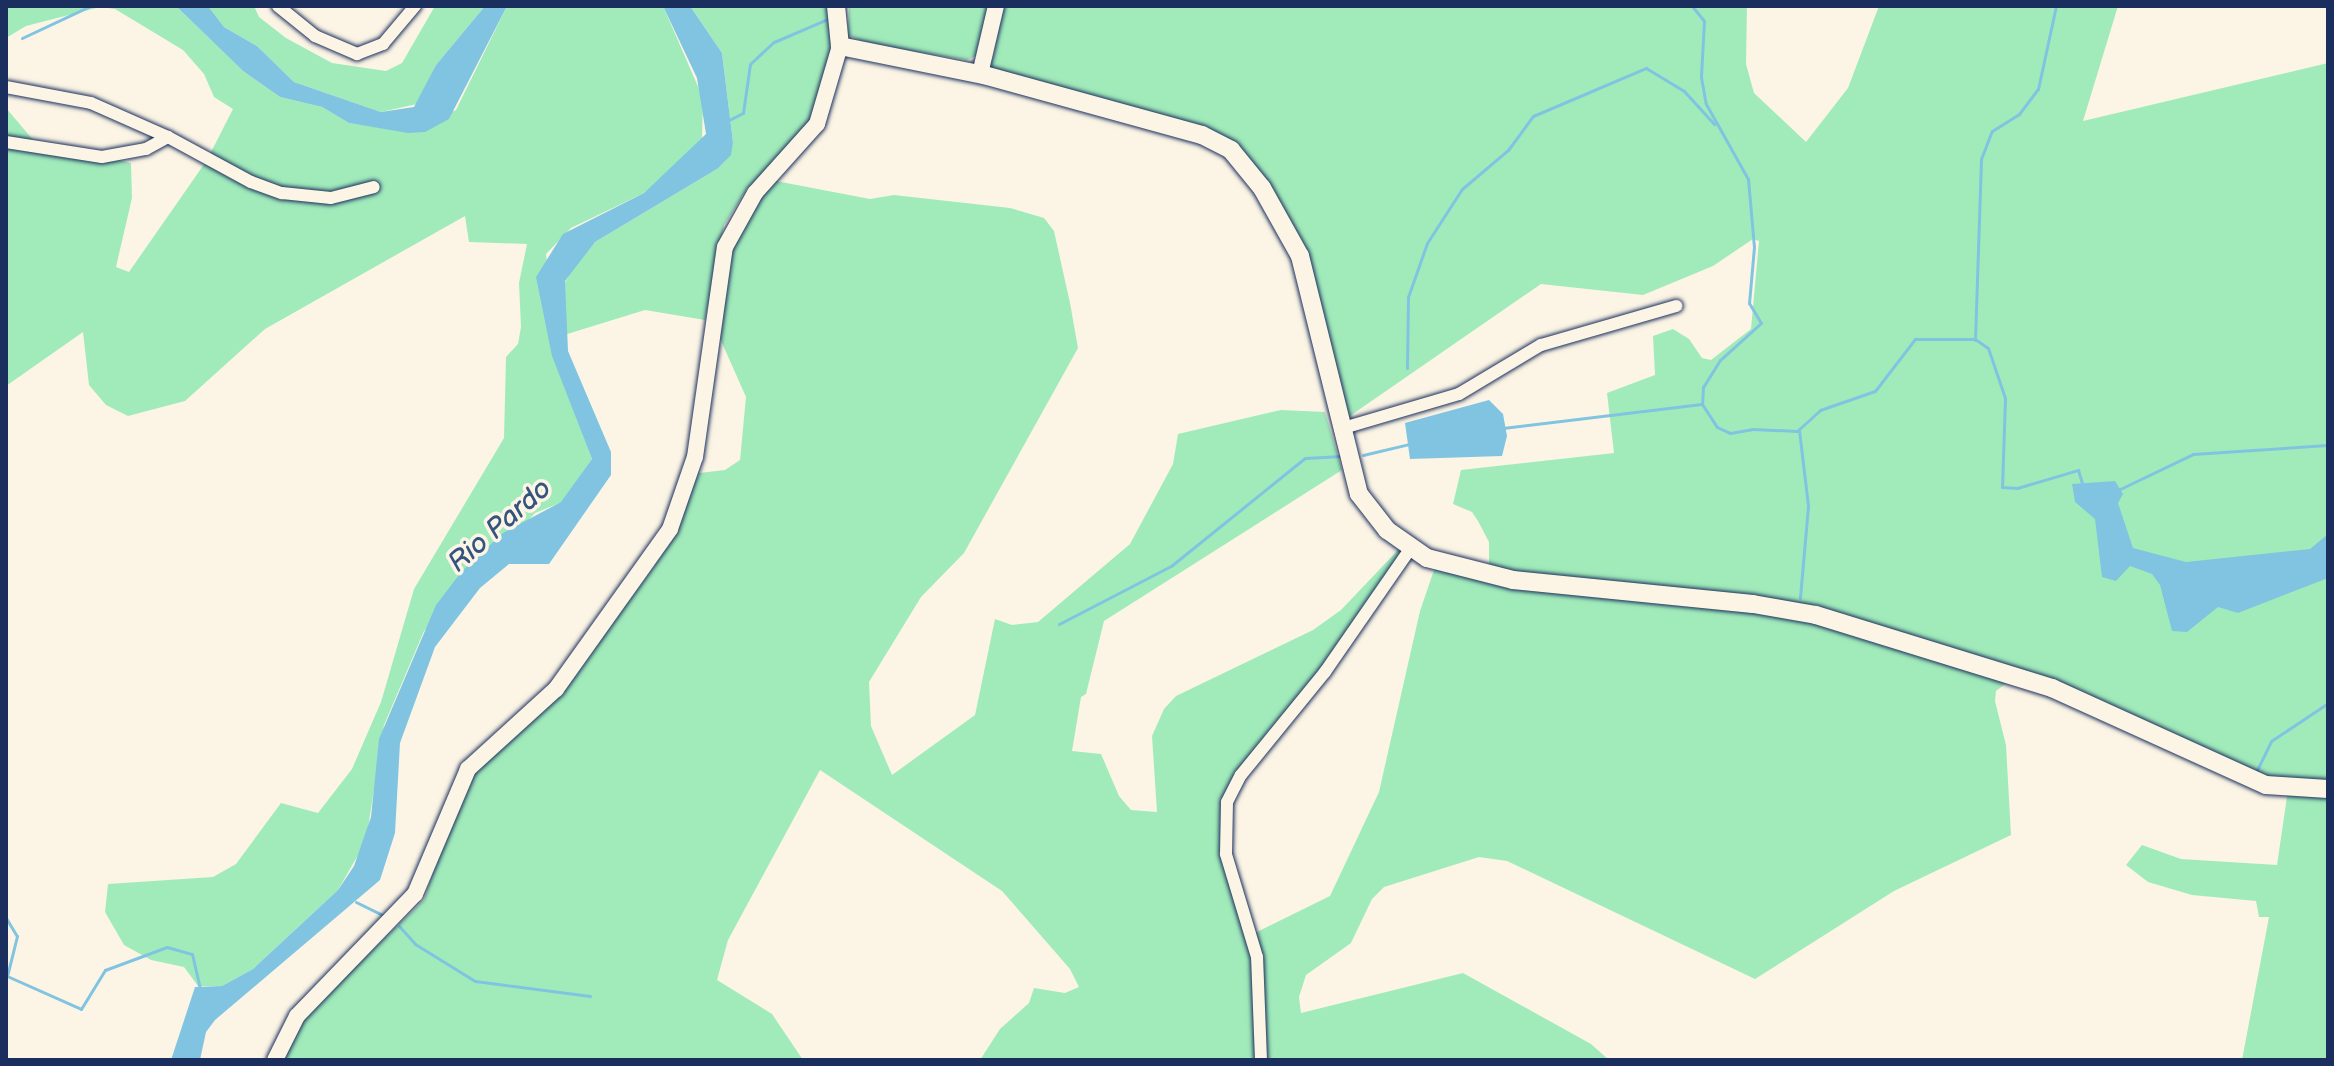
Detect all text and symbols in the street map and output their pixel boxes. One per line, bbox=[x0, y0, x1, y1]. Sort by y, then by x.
water label: Rio Pardo bbox=[442, 472, 558, 580]

